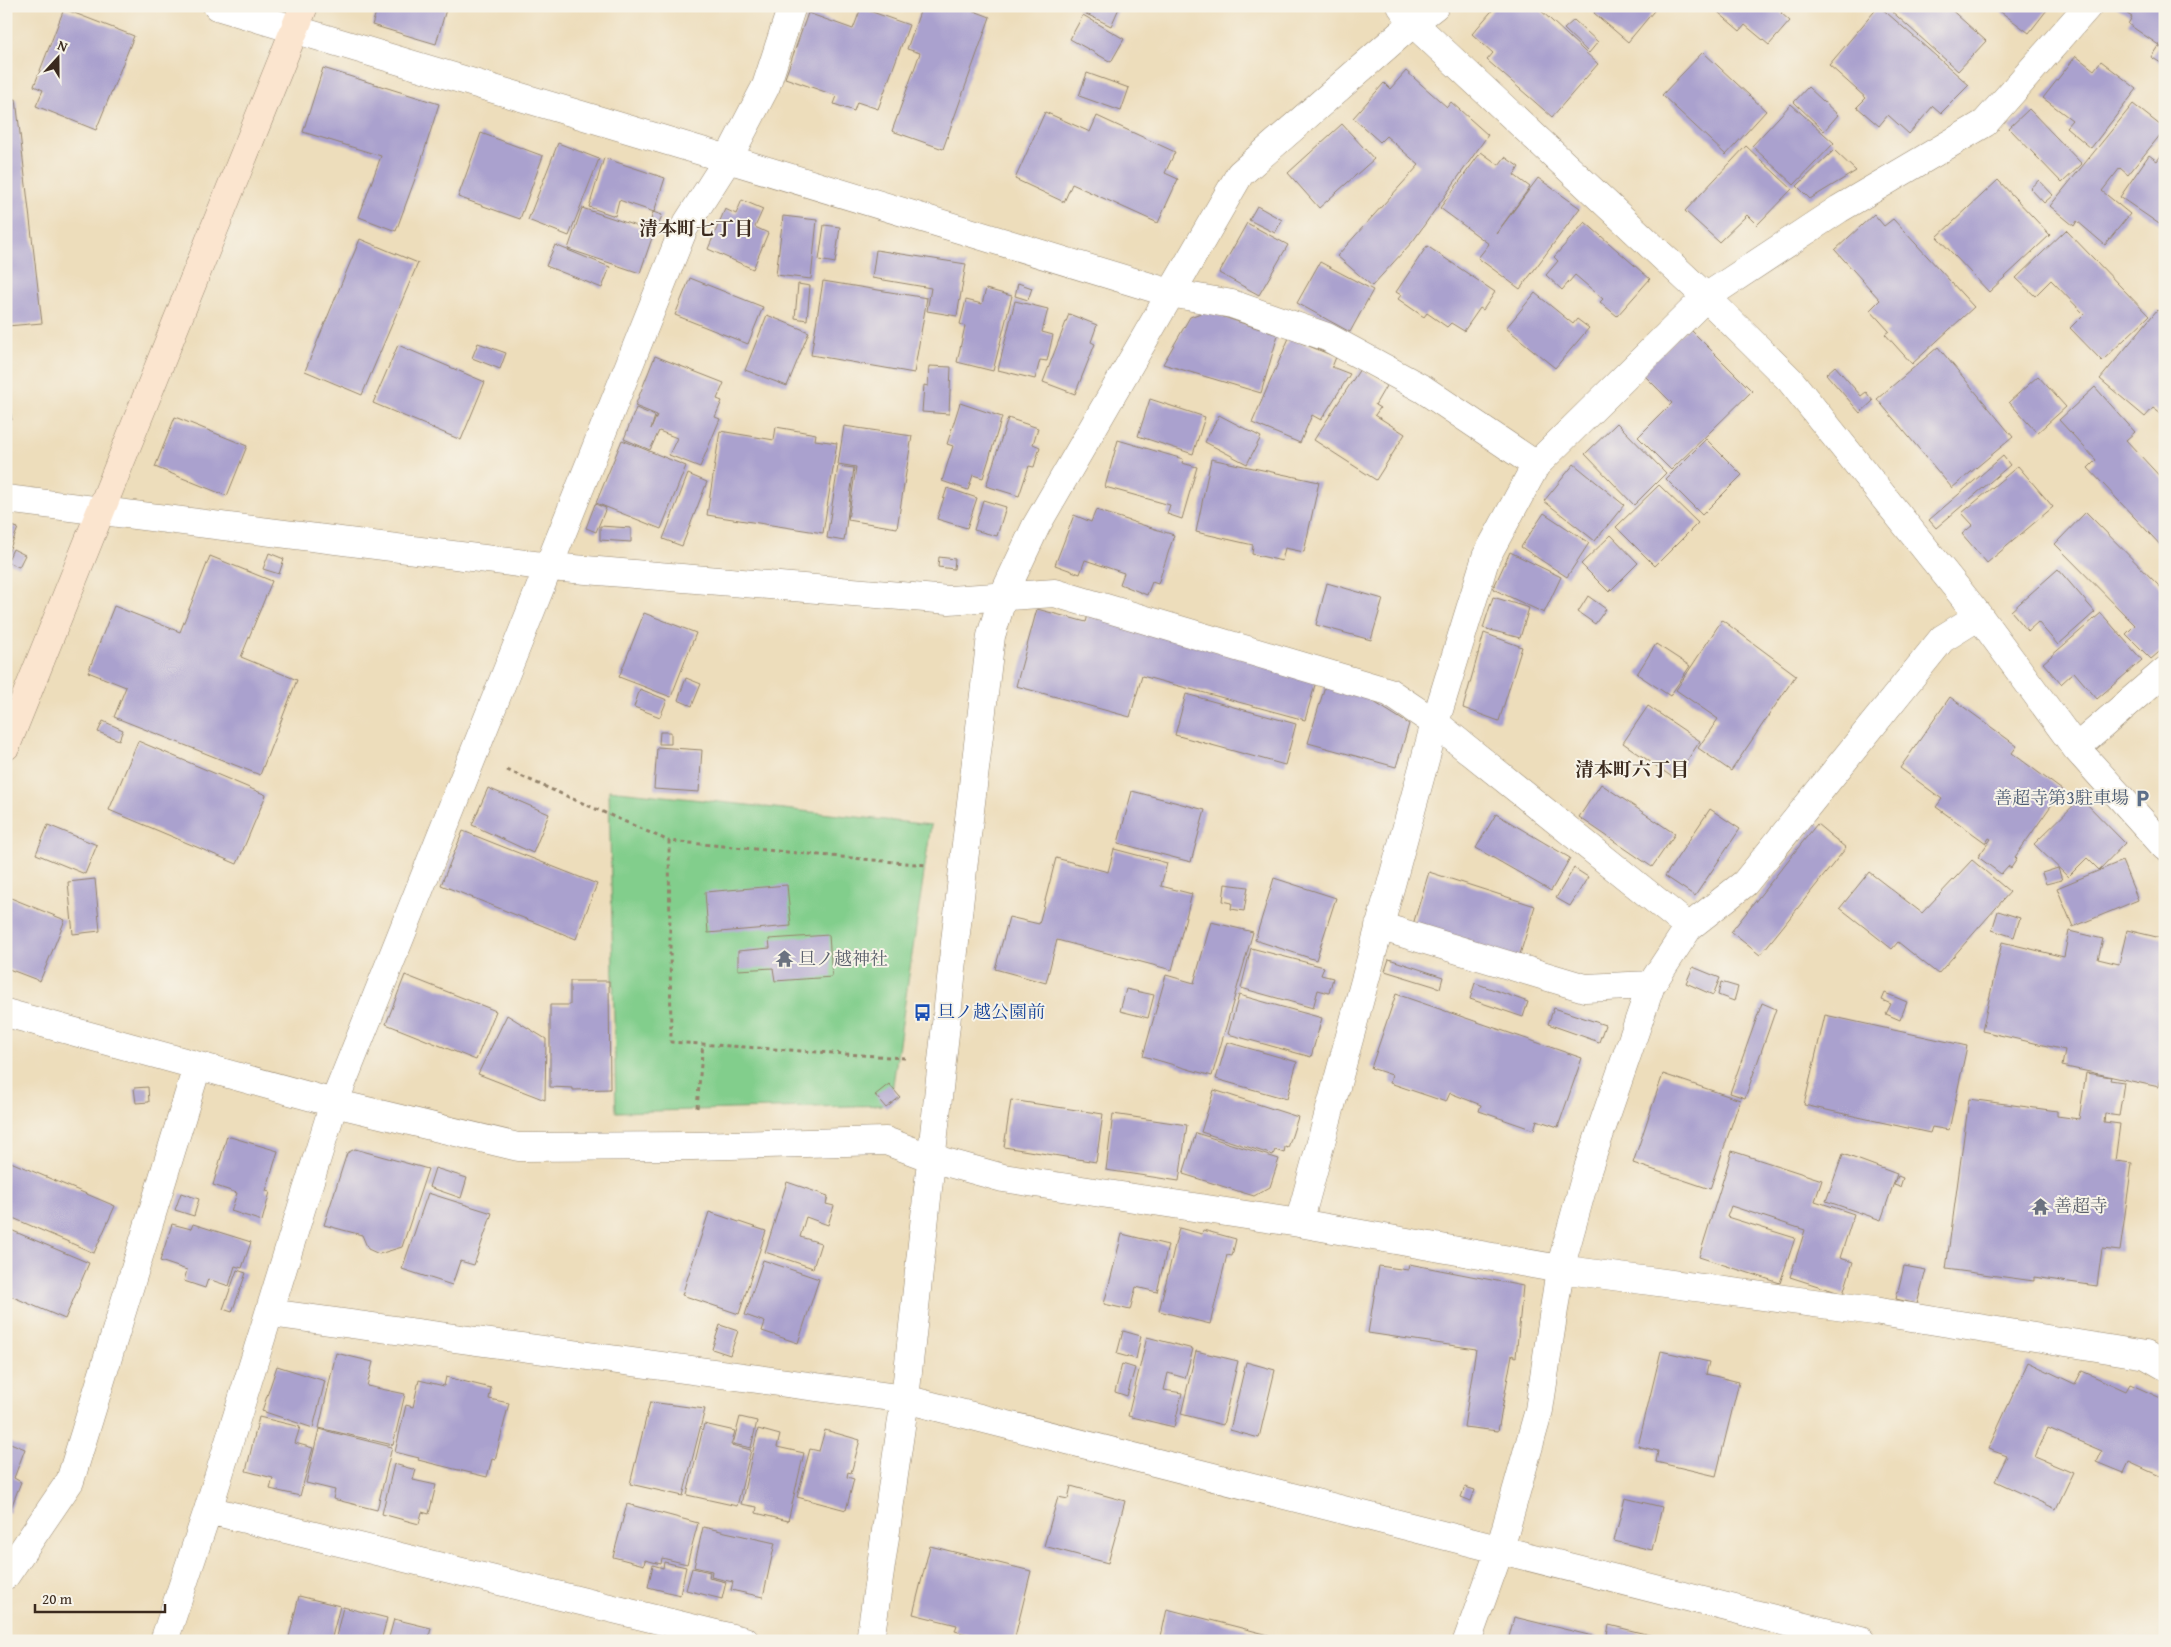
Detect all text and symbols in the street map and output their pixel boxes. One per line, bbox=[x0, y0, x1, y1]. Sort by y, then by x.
north arrow bbox=[32, 32, 82, 82]
text: N bbox=[55, 35, 71, 57]
district label: 清本町七丁目 bbox=[639, 214, 753, 242]
district label: 清本町六丁目 bbox=[1575, 755, 1689, 783]
place label: 善超寺第3駐車場 bbox=[1994, 784, 2129, 811]
parking icon: 善超寺第3駐車場 bbox=[2133, 788, 2153, 808]
place label: 旦ノ越神社 bbox=[798, 945, 888, 972]
temple icon: 旦ノ越神社 bbox=[774, 949, 794, 969]
place label: 旦ノ越公園前 bbox=[937, 998, 1045, 1025]
bus stop icon: 旦ノ越公園前 bbox=[913, 1002, 933, 1022]
place label: 善超寺 bbox=[2054, 1192, 2108, 1219]
temple icon: 善超寺 bbox=[2030, 1196, 2050, 1216]
scale bar bbox=[35, 1582, 165, 1614]
text: 20 m bbox=[42, 1588, 73, 1609]

